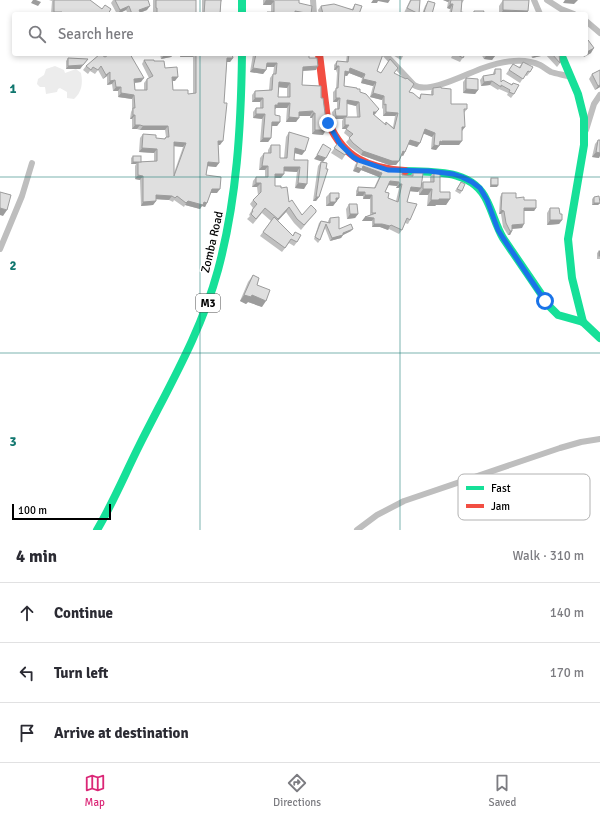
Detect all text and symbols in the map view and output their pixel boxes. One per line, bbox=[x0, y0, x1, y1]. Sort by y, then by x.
search box bbox=[12, 12, 588, 56]
icon: search bbox=[26, 23, 48, 45]
text: Search here bbox=[58, 25, 134, 43]
text: 1 bbox=[9, 81, 17, 97]
route end bbox=[319, 114, 337, 132]
street label: Zomba Road bbox=[198, 210, 227, 274]
text: 2 bbox=[9, 258, 17, 274]
route start bbox=[536, 292, 554, 310]
road number: M3 bbox=[196, 294, 220, 312]
text: 3 bbox=[9, 434, 17, 450]
legend bbox=[458, 474, 590, 520]
text: Fast bbox=[491, 482, 511, 495]
text: Jam bbox=[491, 500, 510, 513]
scale bar bbox=[12, 502, 111, 521]
text: 100 m bbox=[18, 504, 47, 517]
text: 4 min bbox=[16, 546, 57, 567]
text: Walk · 310 m bbox=[513, 548, 584, 564]
icon: ahead bbox=[16, 602, 38, 624]
text: Continue bbox=[54, 604, 113, 622]
text: 140 m bbox=[550, 605, 584, 621]
icon: left bbox=[16, 662, 38, 684]
text: Turn left bbox=[54, 664, 108, 682]
text: 170 m bbox=[550, 665, 584, 681]
icon: arrive bbox=[16, 722, 38, 744]
text: Arrive at destination bbox=[54, 724, 189, 742]
tab: Map bbox=[84, 772, 106, 809]
tab: Directions bbox=[273, 772, 321, 809]
tab: Saved bbox=[489, 772, 516, 809]

